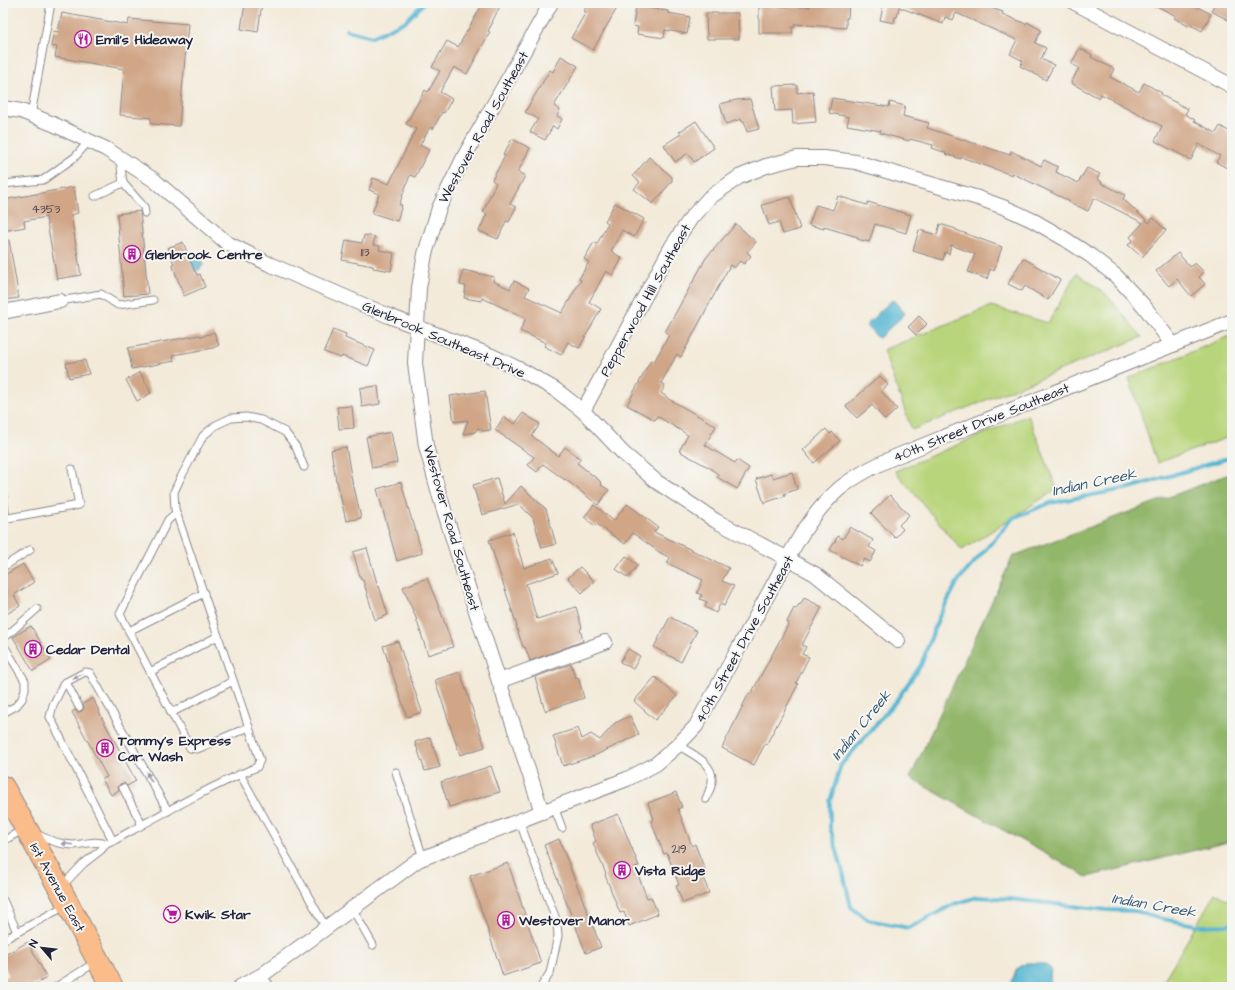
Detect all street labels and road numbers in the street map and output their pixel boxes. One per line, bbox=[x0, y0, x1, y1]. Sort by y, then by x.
street label: Westover Road Southeast bbox=[434, 47, 534, 207]
street label: Pepperwood Hill Southeast bbox=[595, 220, 696, 380]
street label: Glenbrook Southeast Drive bbox=[359, 296, 529, 384]
street label: 40th Street Drive Southeast bbox=[890, 378, 1073, 468]
street label: Westover Road Southeast bbox=[418, 443, 484, 614]
street label: 40th Street Drive Southeast bbox=[690, 552, 800, 727]
street label: 1st Avenue East bbox=[24, 839, 90, 936]

